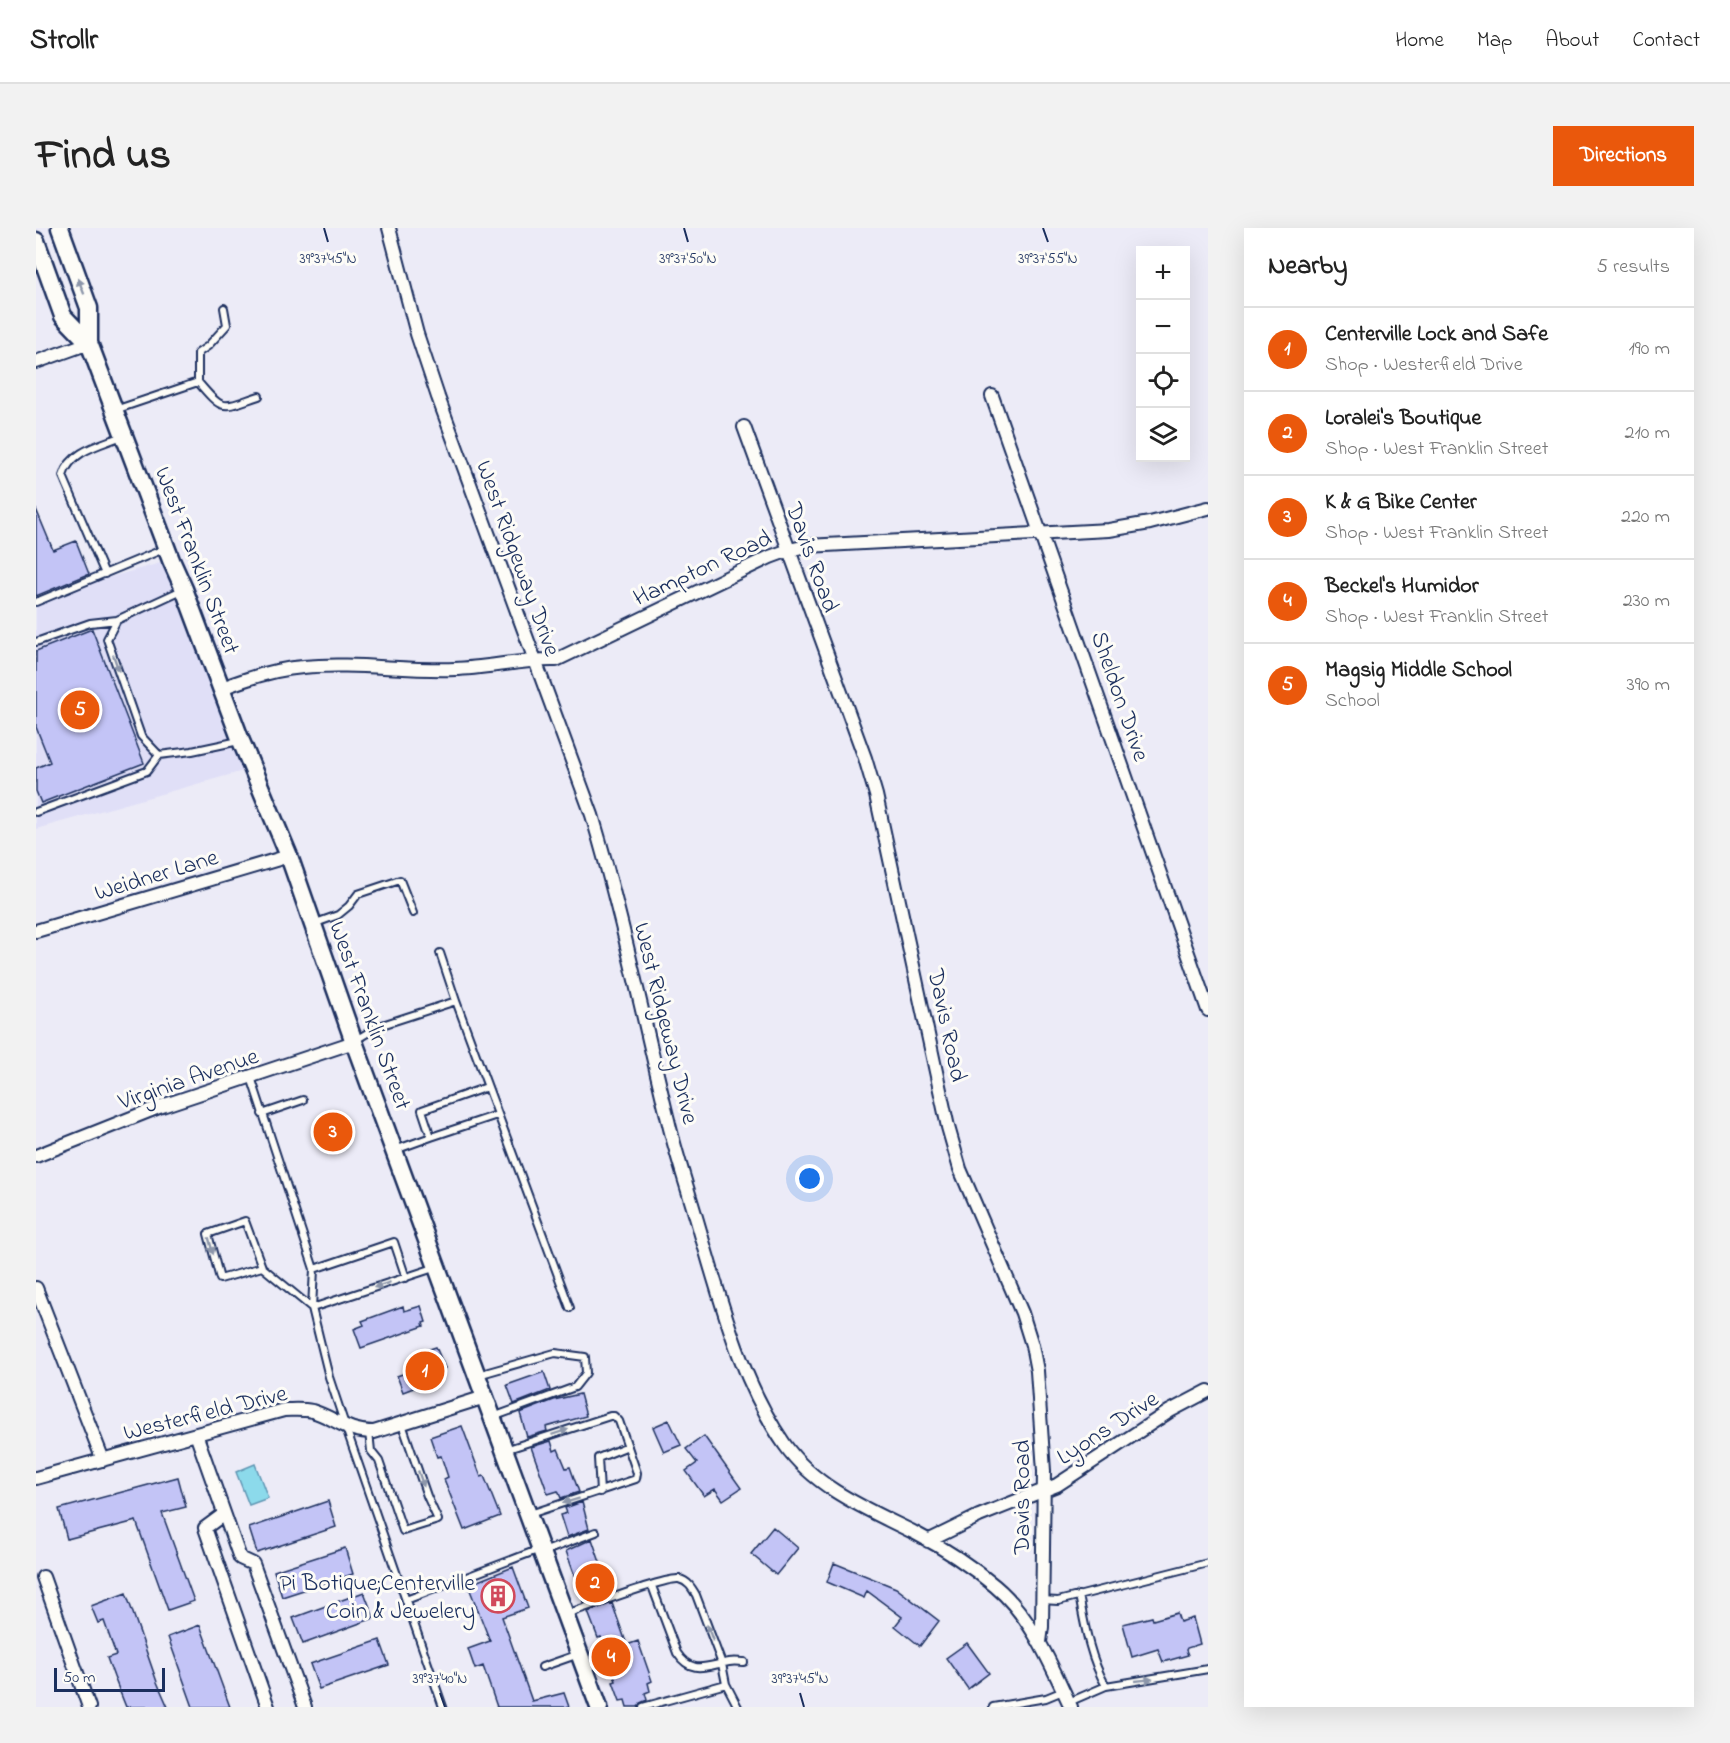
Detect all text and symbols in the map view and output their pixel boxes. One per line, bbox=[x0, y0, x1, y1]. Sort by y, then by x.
text: Strollr bbox=[30, 21, 98, 62]
text: Home bbox=[1395, 26, 1444, 56]
text: Map bbox=[1477, 26, 1512, 56]
text: About bbox=[1545, 26, 1599, 56]
text: Contact bbox=[1632, 26, 1700, 56]
text: Find us bbox=[36, 126, 171, 187]
button: Directions bbox=[1553, 126, 1694, 186]
map controls bbox=[1136, 246, 1190, 462]
button: + bbox=[1136, 246, 1190, 300]
text: 39°37'45"N bbox=[299, 248, 357, 270]
text: 39°37'50"N bbox=[659, 248, 717, 270]
text: 39°37'55"N bbox=[1018, 248, 1078, 270]
text: Nearby bbox=[1268, 248, 1347, 286]
text: 5 results bbox=[1597, 253, 1670, 282]
one-way arrow bbox=[76, 277, 85, 295]
button: − bbox=[1136, 300, 1190, 354]
text: Centerville Lock and Safe bbox=[1325, 319, 1548, 351]
text: 1 bbox=[1284, 335, 1291, 364]
text: 190 m bbox=[1628, 335, 1670, 364]
text: Shop · Westerfield Drive bbox=[1325, 351, 1523, 380]
button: locate bbox=[1136, 354, 1190, 408]
text: Loralei's Boutique bbox=[1325, 403, 1481, 435]
button: layers bbox=[1136, 408, 1190, 462]
text: 2 bbox=[1283, 419, 1292, 448]
text: 210 m bbox=[1625, 419, 1670, 448]
text: Shop · West Franklin Street bbox=[1325, 435, 1548, 464]
street label: West Ridgeway Drive bbox=[464, 456, 568, 662]
street label: West Franklin Street bbox=[144, 462, 248, 660]
text: K & G Bike Center bbox=[1325, 487, 1477, 519]
street label: Davis Road bbox=[774, 497, 847, 618]
text: 3 bbox=[1283, 503, 1292, 532]
text: 220 m bbox=[1621, 503, 1670, 532]
text: Shop · West Franklin Street bbox=[1325, 519, 1548, 548]
street label: Hampton Road bbox=[628, 522, 779, 617]
text: Beckel's Humidor bbox=[1325, 571, 1479, 603]
text: 4 bbox=[1283, 587, 1292, 616]
text: 230 m bbox=[1623, 587, 1670, 616]
text: Shop · West Franklin Street bbox=[1325, 603, 1548, 632]
street label: Sheldon Drive bbox=[1080, 627, 1157, 767]
one-way arrow bbox=[111, 655, 121, 673]
text: Magsig Middle School bbox=[1325, 655, 1512, 687]
text: 5 bbox=[1282, 671, 1293, 700]
text: 390 m bbox=[1627, 671, 1670, 700]
text: School bbox=[1325, 687, 1380, 716]
pin: 5 bbox=[60, 688, 99, 732]
street label: Weidner Lane bbox=[91, 841, 223, 912]
street label: West Franklin Street bbox=[318, 917, 419, 1115]
street label: West Ridgeway Drive bbox=[622, 919, 707, 1128]
street label: Davis Road bbox=[916, 965, 975, 1086]
street label: Virginia Avenue bbox=[113, 1040, 264, 1121]
pin: 3 bbox=[314, 1110, 352, 1154]
your location bbox=[795, 1164, 824, 1193]
one-way arrow bbox=[207, 1237, 216, 1255]
one-way arrow bbox=[373, 1281, 391, 1291]
pin: 1 bbox=[406, 1348, 444, 1394]
street label: Westerfield Drive bbox=[120, 1377, 291, 1452]
street label: Lyons Drive bbox=[1050, 1383, 1167, 1476]
one-way arrow bbox=[551, 1426, 569, 1436]
street label: Davis Road bbox=[1006, 1439, 1041, 1555]
one-way arrow bbox=[417, 1470, 427, 1488]
one-way arrow bbox=[562, 1497, 580, 1506]
pin: 2 bbox=[576, 1560, 614, 1606]
place label: Pi Botique;Centerville Coin & Jewelery bbox=[279, 1567, 475, 1631]
building icon: Pi Botique;Centerville Coin & Jewelery bbox=[480, 1578, 516, 1614]
one-way arrow bbox=[705, 1624, 715, 1642]
pin: 4 bbox=[592, 1634, 630, 1680]
scale bar bbox=[54, 1665, 165, 1692]
text: 50 m bbox=[63, 1666, 95, 1690]
text: 39°37'40"N bbox=[413, 1668, 467, 1690]
text: 39°37'45"N bbox=[771, 1668, 829, 1690]
one-way arrow bbox=[1135, 1675, 1154, 1685]

